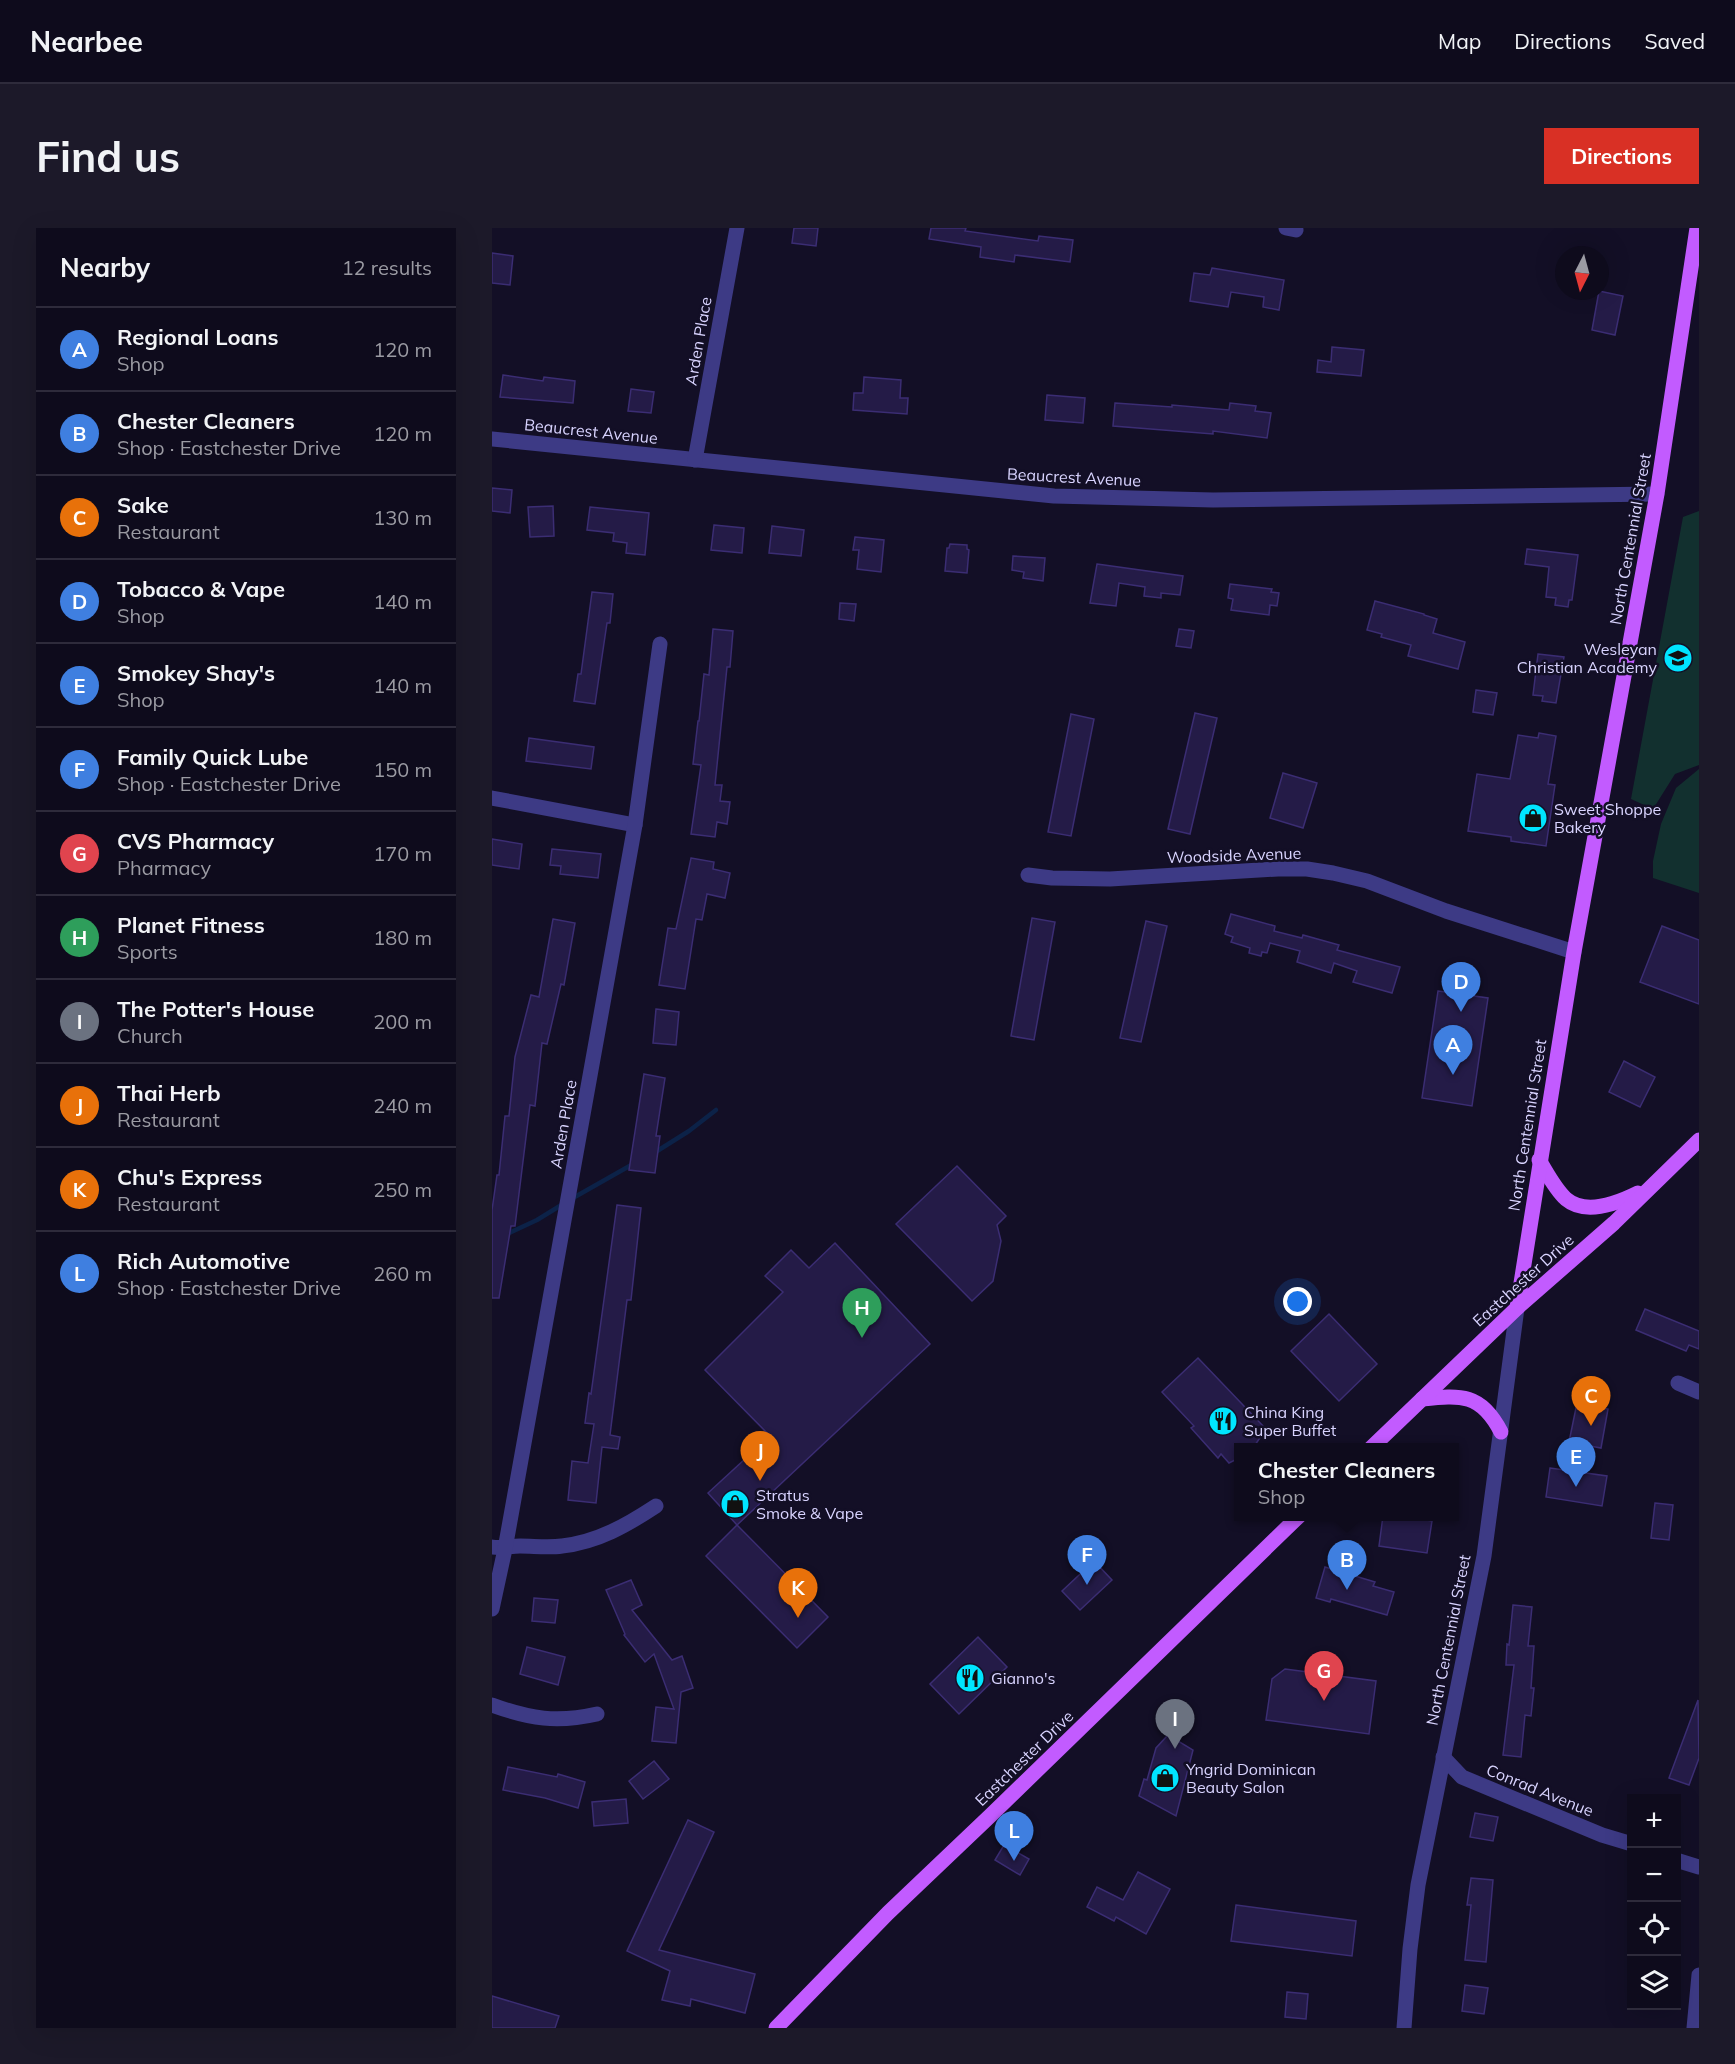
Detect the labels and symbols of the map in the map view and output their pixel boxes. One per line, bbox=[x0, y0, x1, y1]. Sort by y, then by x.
north arrow bbox=[1555, 246, 1609, 300]
street label: Arden Place bbox=[680, 295, 716, 387]
street label: Beaucrest Avenue bbox=[523, 414, 659, 448]
street label: North Centennial Street bbox=[1605, 451, 1655, 626]
street label: Beaucrest Avenue bbox=[1007, 464, 1141, 490]
place label: Wesleyan Christian Academy bbox=[1517, 639, 1657, 677]
school or university icon: Wesleyan Christian Academy bbox=[1662, 642, 1694, 674]
place label: Sweet Shoppe Bakery bbox=[1554, 799, 1661, 837]
shop icon: Sweet Shoppe Bakery bbox=[1517, 802, 1549, 834]
street label: Woodside Avenue bbox=[1166, 843, 1302, 867]
pin: D bbox=[1442, 962, 1480, 1012]
pin: A bbox=[1434, 1026, 1472, 1075]
street label: North Centennial Street bbox=[1504, 1037, 1551, 1212]
street label: Arden Place bbox=[545, 1078, 581, 1170]
street label: Eastchester Drive bbox=[1468, 1229, 1578, 1331]
your location bbox=[1283, 1287, 1312, 1316]
pin: H bbox=[842, 1288, 881, 1338]
pin: C bbox=[1572, 1376, 1610, 1426]
place label: China King Super Buffet bbox=[1244, 1402, 1337, 1440]
restaurant icon: China King Super Buffet bbox=[1207, 1405, 1239, 1437]
pin: J bbox=[740, 1432, 780, 1481]
pin: E bbox=[1556, 1438, 1596, 1487]
place label: Stratus Smoke & Vape bbox=[756, 1485, 863, 1523]
shop icon: Stratus Smoke & Vape bbox=[719, 1488, 751, 1520]
pin: F bbox=[1068, 1536, 1106, 1585]
pin: B bbox=[1328, 1540, 1366, 1590]
street label: North Centennial Street bbox=[1422, 1553, 1474, 1727]
pin: K bbox=[778, 1568, 818, 1618]
pin: G bbox=[1304, 1652, 1344, 1701]
restaurant icon: Gianno's bbox=[954, 1662, 986, 1694]
place label: Gianno's bbox=[991, 1668, 1056, 1688]
pin: I bbox=[1156, 1700, 1194, 1749]
street label: Eastchester Drive bbox=[971, 1706, 1077, 1810]
place label: Yngrid Dominican Beauty Salon bbox=[1185, 1759, 1316, 1797]
street label: Conrad Avenue bbox=[1484, 1759, 1596, 1821]
shop icon: Yngrid Dominican Beauty Salon bbox=[1149, 1762, 1181, 1794]
pin: L bbox=[994, 1812, 1034, 1861]

